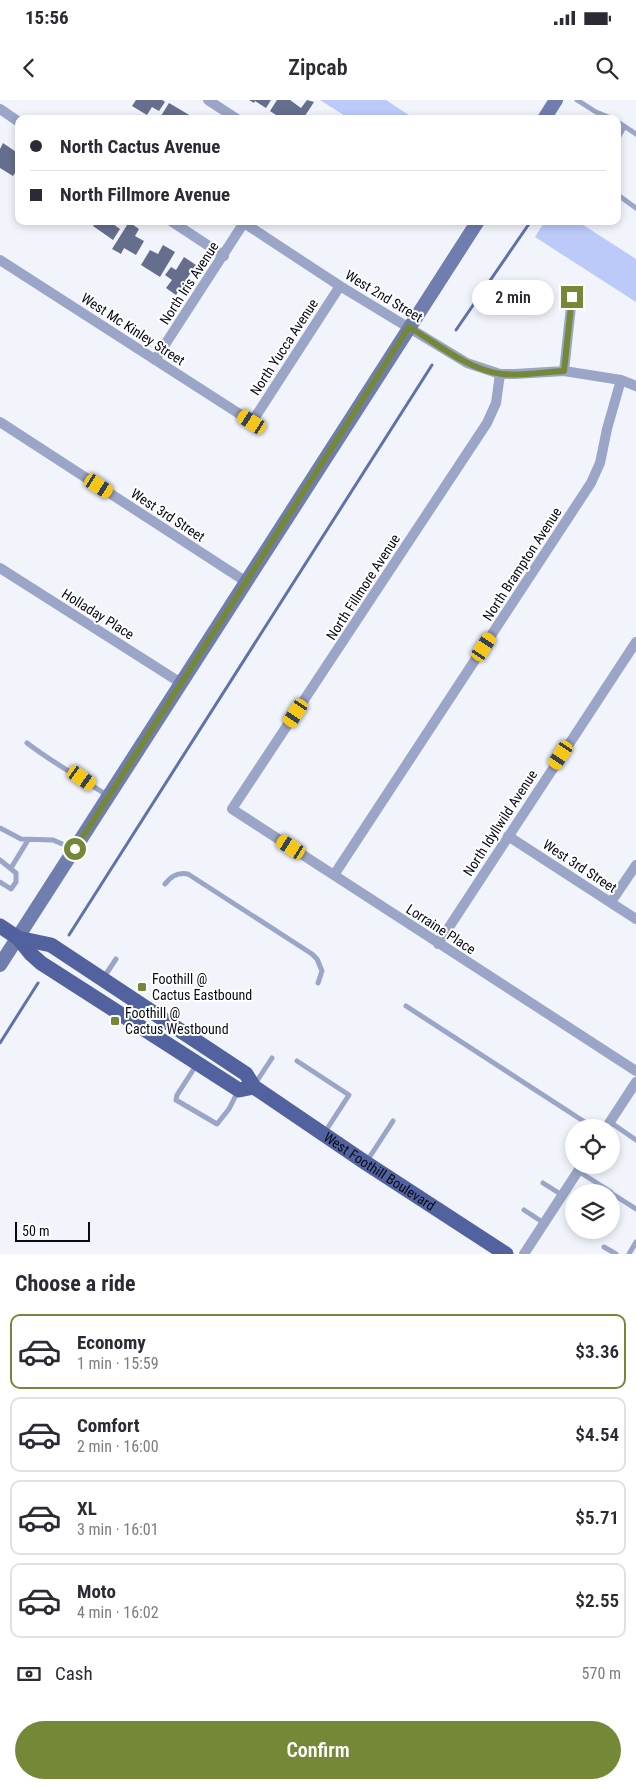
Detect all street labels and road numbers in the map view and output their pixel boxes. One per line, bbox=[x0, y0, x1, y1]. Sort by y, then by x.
street label: North Iris Avenue bbox=[156, 238, 222, 327]
street label: West 2nd Street bbox=[342, 267, 426, 325]
street label: West Mc Kinley Street bbox=[78, 290, 188, 368]
street label: North Yucca Avenue bbox=[247, 296, 321, 398]
street label: West 3rd Street bbox=[128, 485, 208, 545]
street label: North Brampton Avenue bbox=[479, 504, 565, 624]
street label: North Fillmore Avenue bbox=[323, 531, 403, 643]
street label: Holladay Place bbox=[59, 585, 137, 643]
street label: North Idyllwild Avenue bbox=[460, 767, 540, 879]
street label: West 3rd Street bbox=[540, 836, 620, 896]
street label: Lorraine Place bbox=[403, 901, 479, 957]
street label: West Foothill Boulevard bbox=[321, 1129, 438, 1214]

